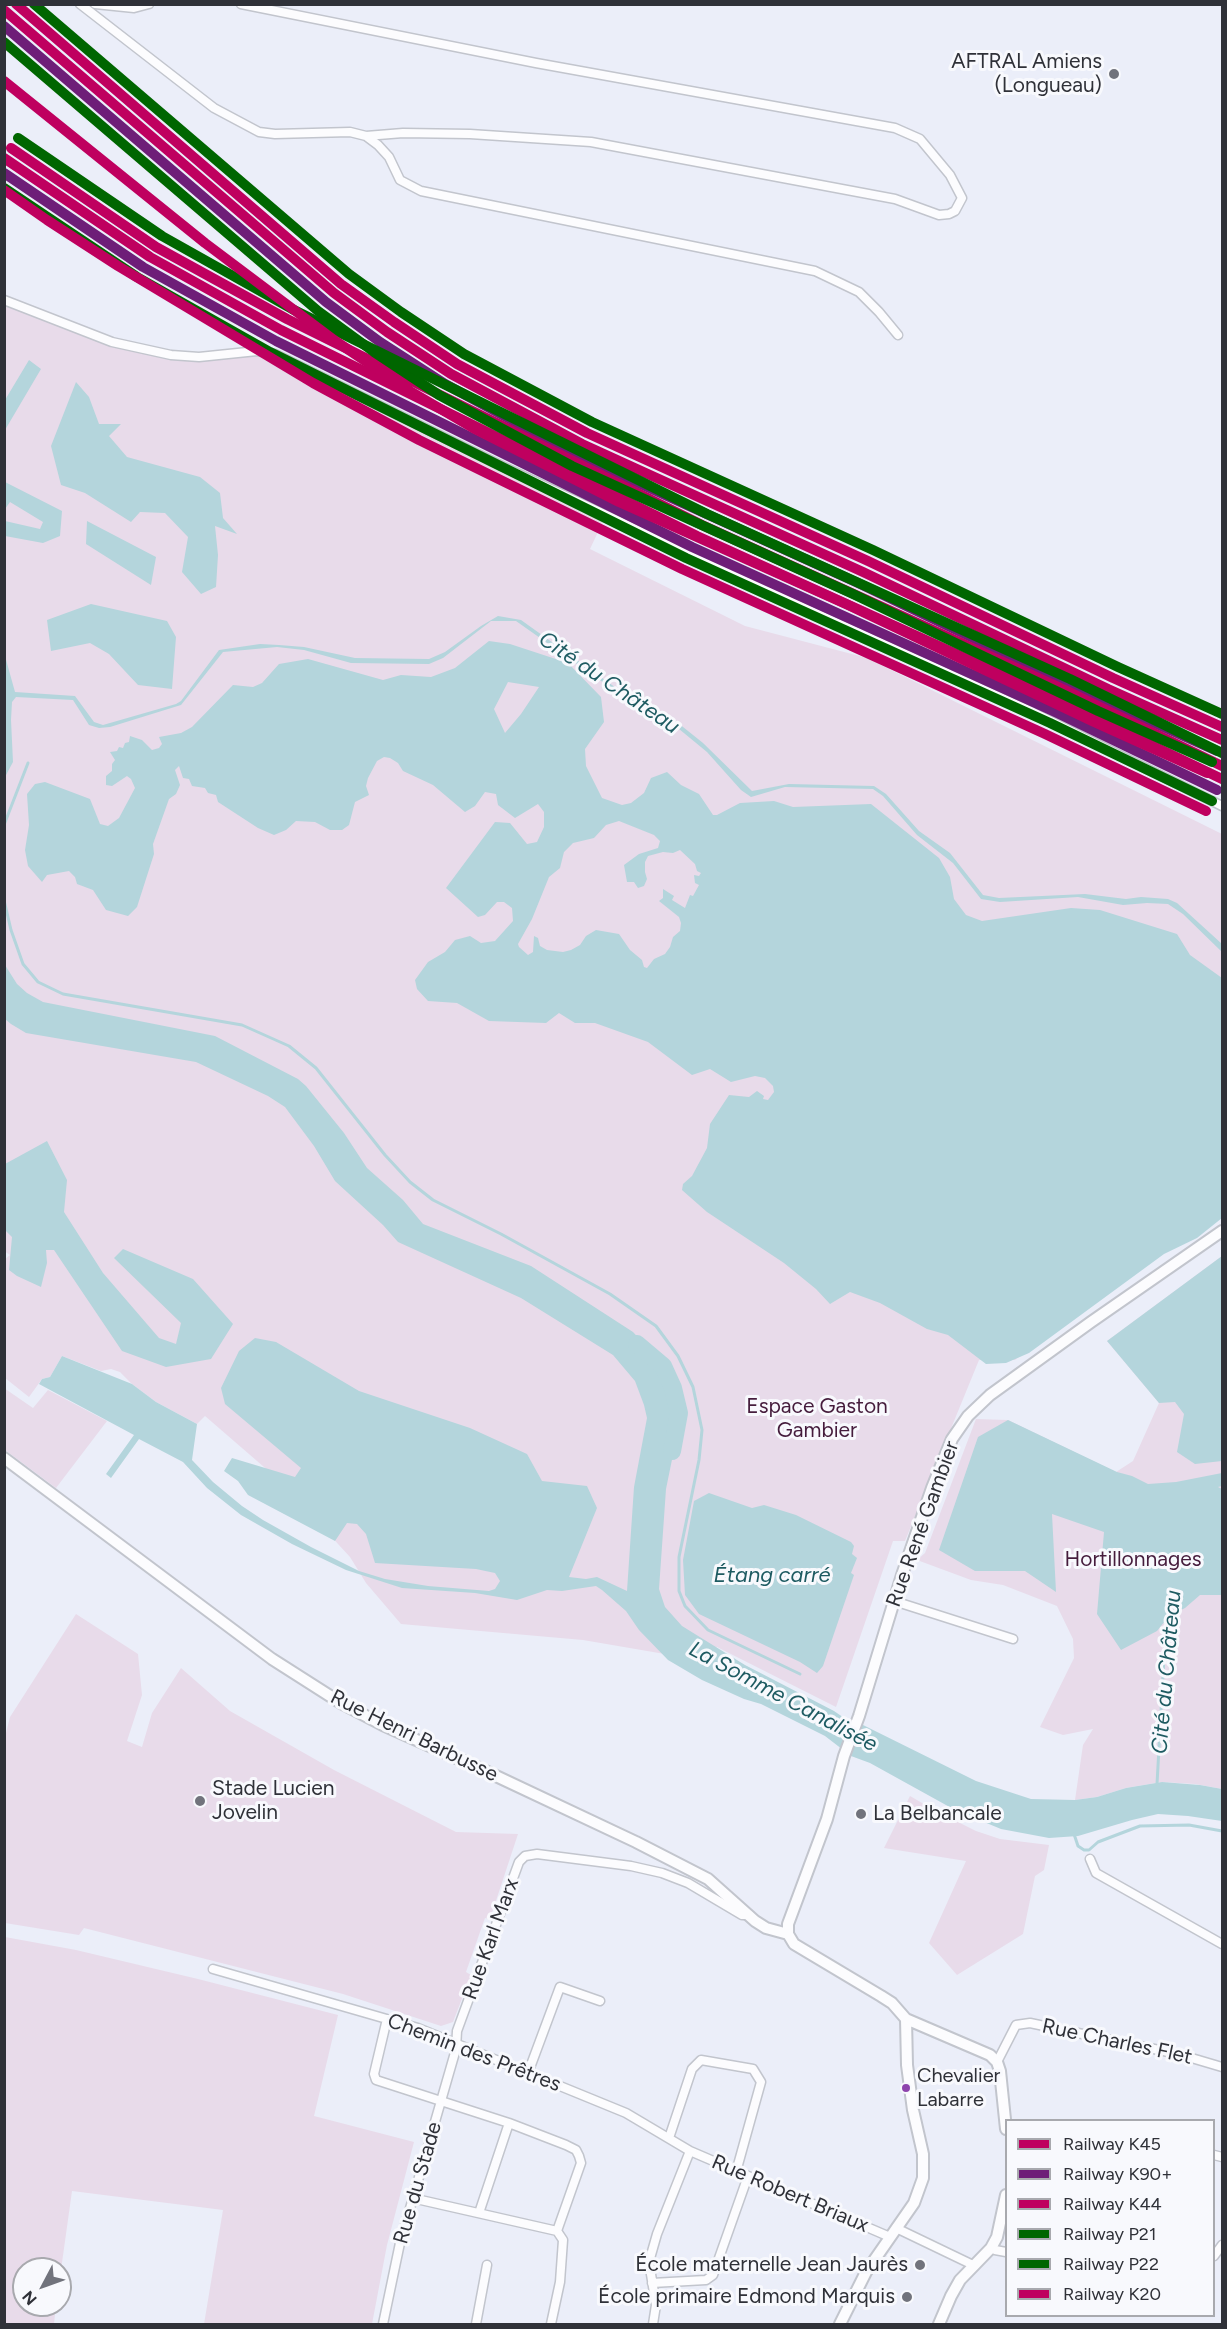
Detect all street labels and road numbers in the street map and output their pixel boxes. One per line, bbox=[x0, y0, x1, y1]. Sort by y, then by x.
street label: Rue René Gambier bbox=[881, 1438, 965, 1610]
street label: Rue Henri Barbusse bbox=[326, 1684, 502, 1788]
street label: Rue Karl Marx bbox=[457, 1875, 525, 2003]
street label: Chemin des Prêtres bbox=[384, 2008, 564, 2098]
street label: Rue Charles Flet bbox=[1040, 2014, 1194, 2070]
street label: Rue du Stade bbox=[389, 2119, 447, 2247]
street label: Rue Robert Briaux bbox=[708, 2150, 872, 2238]

